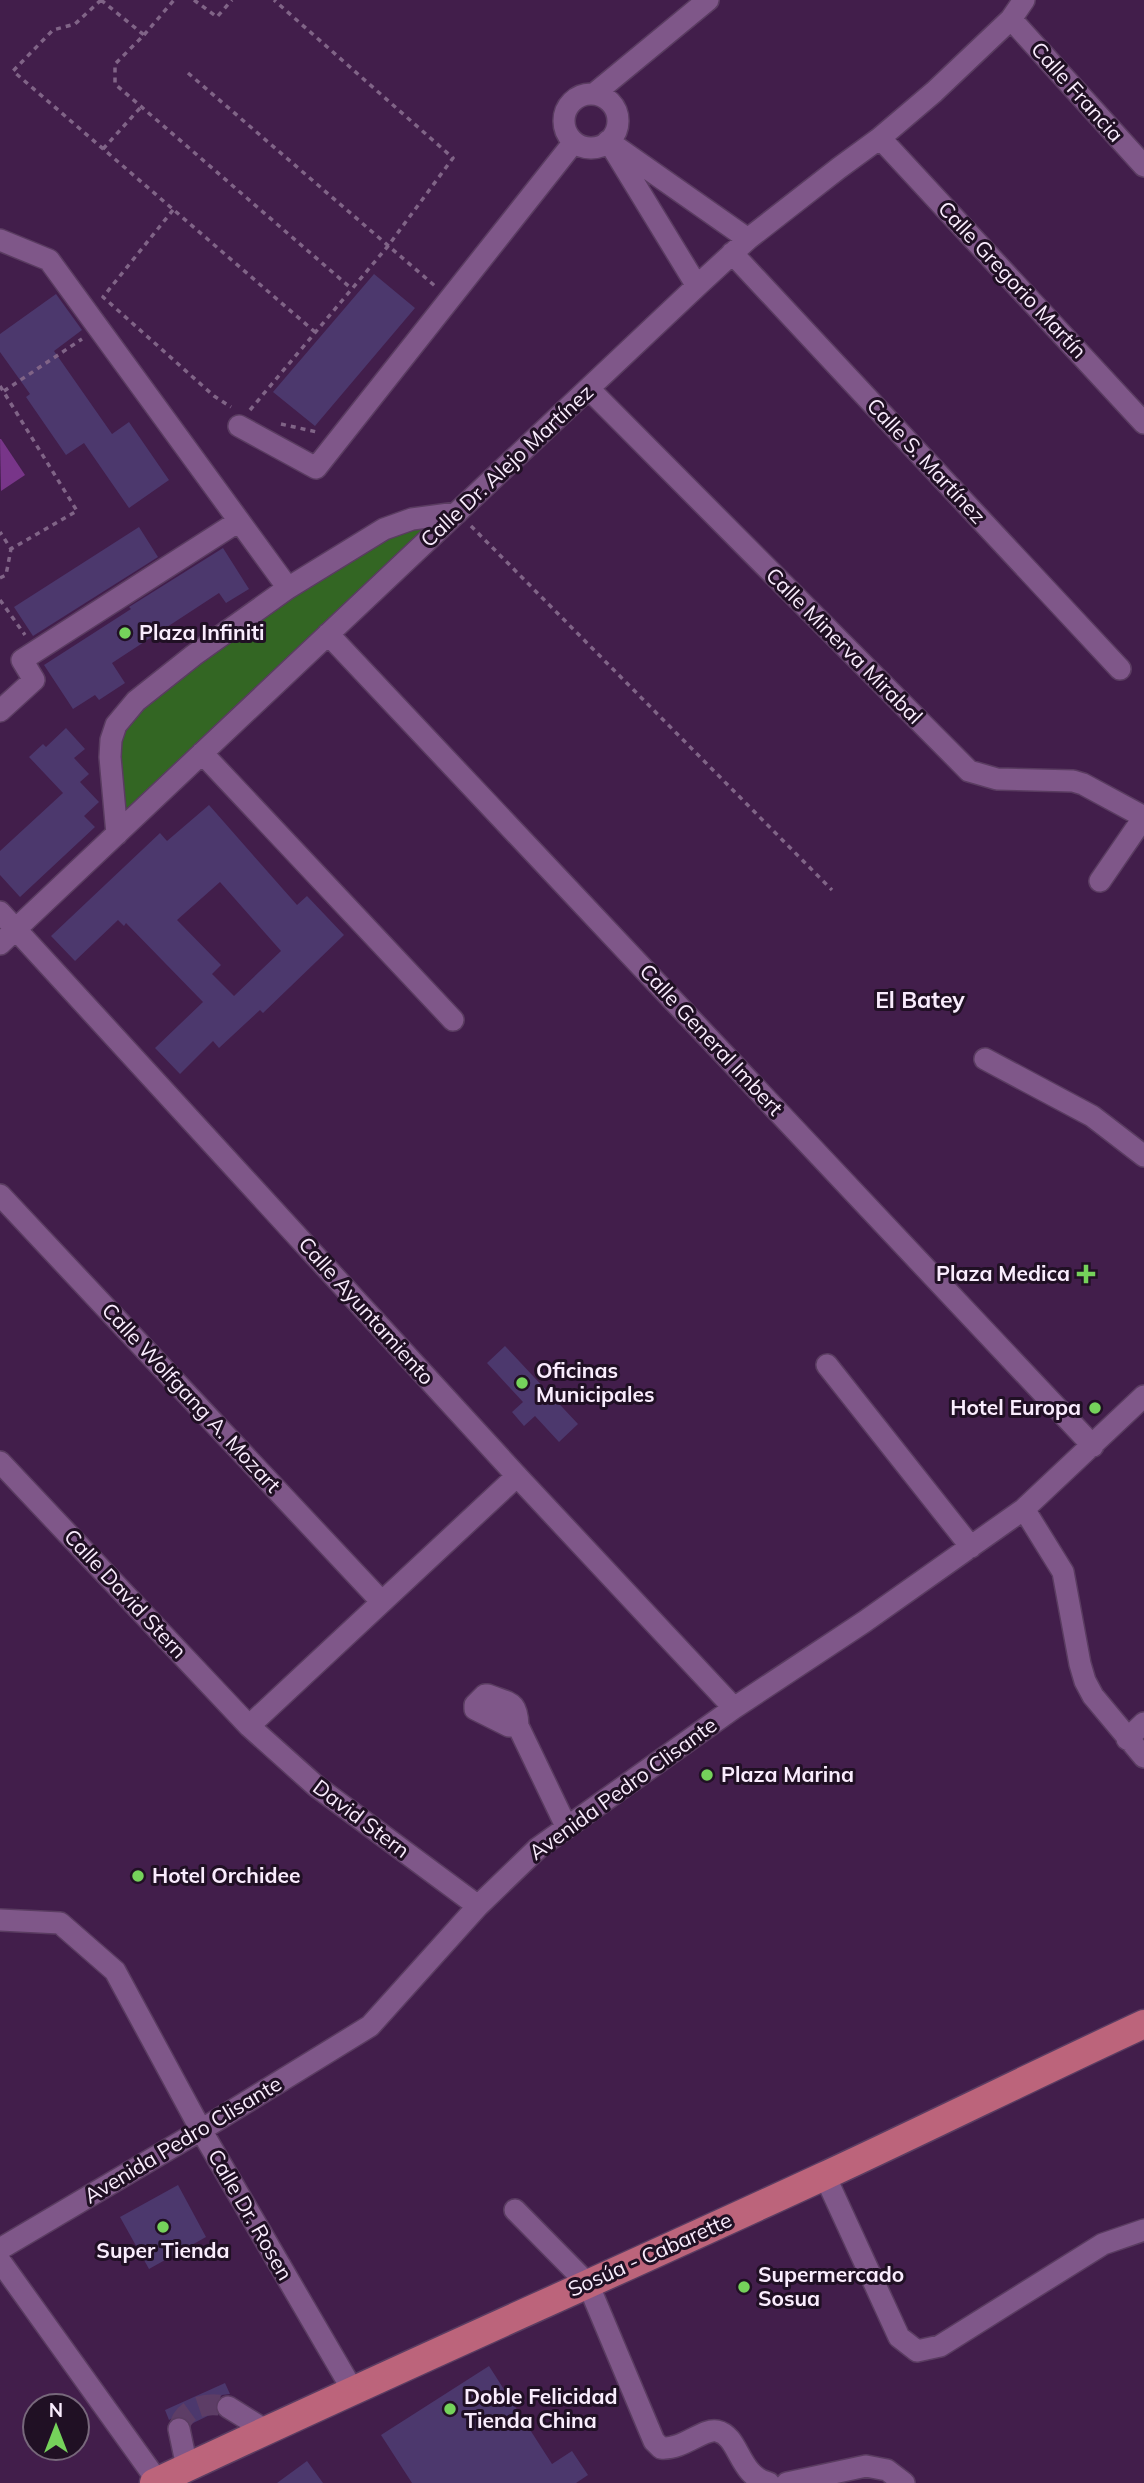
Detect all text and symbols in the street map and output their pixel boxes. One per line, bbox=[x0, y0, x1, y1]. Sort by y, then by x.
street label: Calle Francia bbox=[1026, 36, 1129, 147]
street label: Calle Gregorio Martín bbox=[933, 195, 1092, 364]
street label: Calle Dr. Alejo Martínez bbox=[415, 378, 598, 552]
street label: Calle S. Martínez bbox=[862, 392, 992, 529]
street label: Calle Minerva Mirabal bbox=[761, 562, 928, 729]
place label: Plaza Infiniti bbox=[139, 619, 265, 645]
marker: Plaza Infiniti bbox=[117, 625, 133, 641]
street label: Calle General Imbert bbox=[635, 958, 789, 1121]
district label: El Batey bbox=[875, 985, 965, 1014]
street label: Calle Ayuntamiento bbox=[293, 1231, 440, 1390]
place label: Plaza Medica bbox=[936, 1260, 1070, 1286]
marker: Plaza Medica bbox=[1076, 1264, 1096, 1284]
street label: Calle Wolfgang A. Mozart bbox=[97, 1297, 287, 1498]
place label: Oficinas Municipales bbox=[536, 1357, 655, 1407]
marker: Oficinas Municipales bbox=[514, 1375, 530, 1391]
place label: Hotel Europa bbox=[950, 1394, 1081, 1420]
marker: Hotel Europa bbox=[1087, 1400, 1103, 1416]
street label: Calle David Stern bbox=[59, 1523, 192, 1663]
street label: Avenida Pedro Clisante bbox=[523, 1711, 721, 1865]
place label: Plaza Marina bbox=[721, 1761, 854, 1787]
marker: Plaza Marina bbox=[699, 1767, 715, 1783]
street label: David Stern bbox=[308, 1773, 415, 1863]
place label: Hotel Orchidee bbox=[152, 1862, 301, 1888]
marker: Hotel Orchidee bbox=[130, 1868, 146, 1884]
street label: Avenida Pedro Clisante bbox=[79, 2070, 286, 2208]
street label: Calle Dr. Rosen bbox=[203, 2144, 299, 2285]
street label: Sosúa - Cabarette bbox=[564, 2206, 736, 2302]
marker: Super Tienda bbox=[155, 2219, 171, 2235]
place label: Super Tienda bbox=[96, 2237, 230, 2263]
place label: Supermercado Sosua bbox=[758, 2261, 904, 2311]
marker: Supermercado Sosua bbox=[736, 2279, 752, 2295]
place label: Doble Felicidad Tienda China bbox=[464, 2383, 617, 2433]
north arrow bbox=[21, 2392, 91, 2462]
text: N bbox=[49, 2398, 63, 2422]
marker: Doble Felicidad Tienda China bbox=[442, 2401, 458, 2417]

